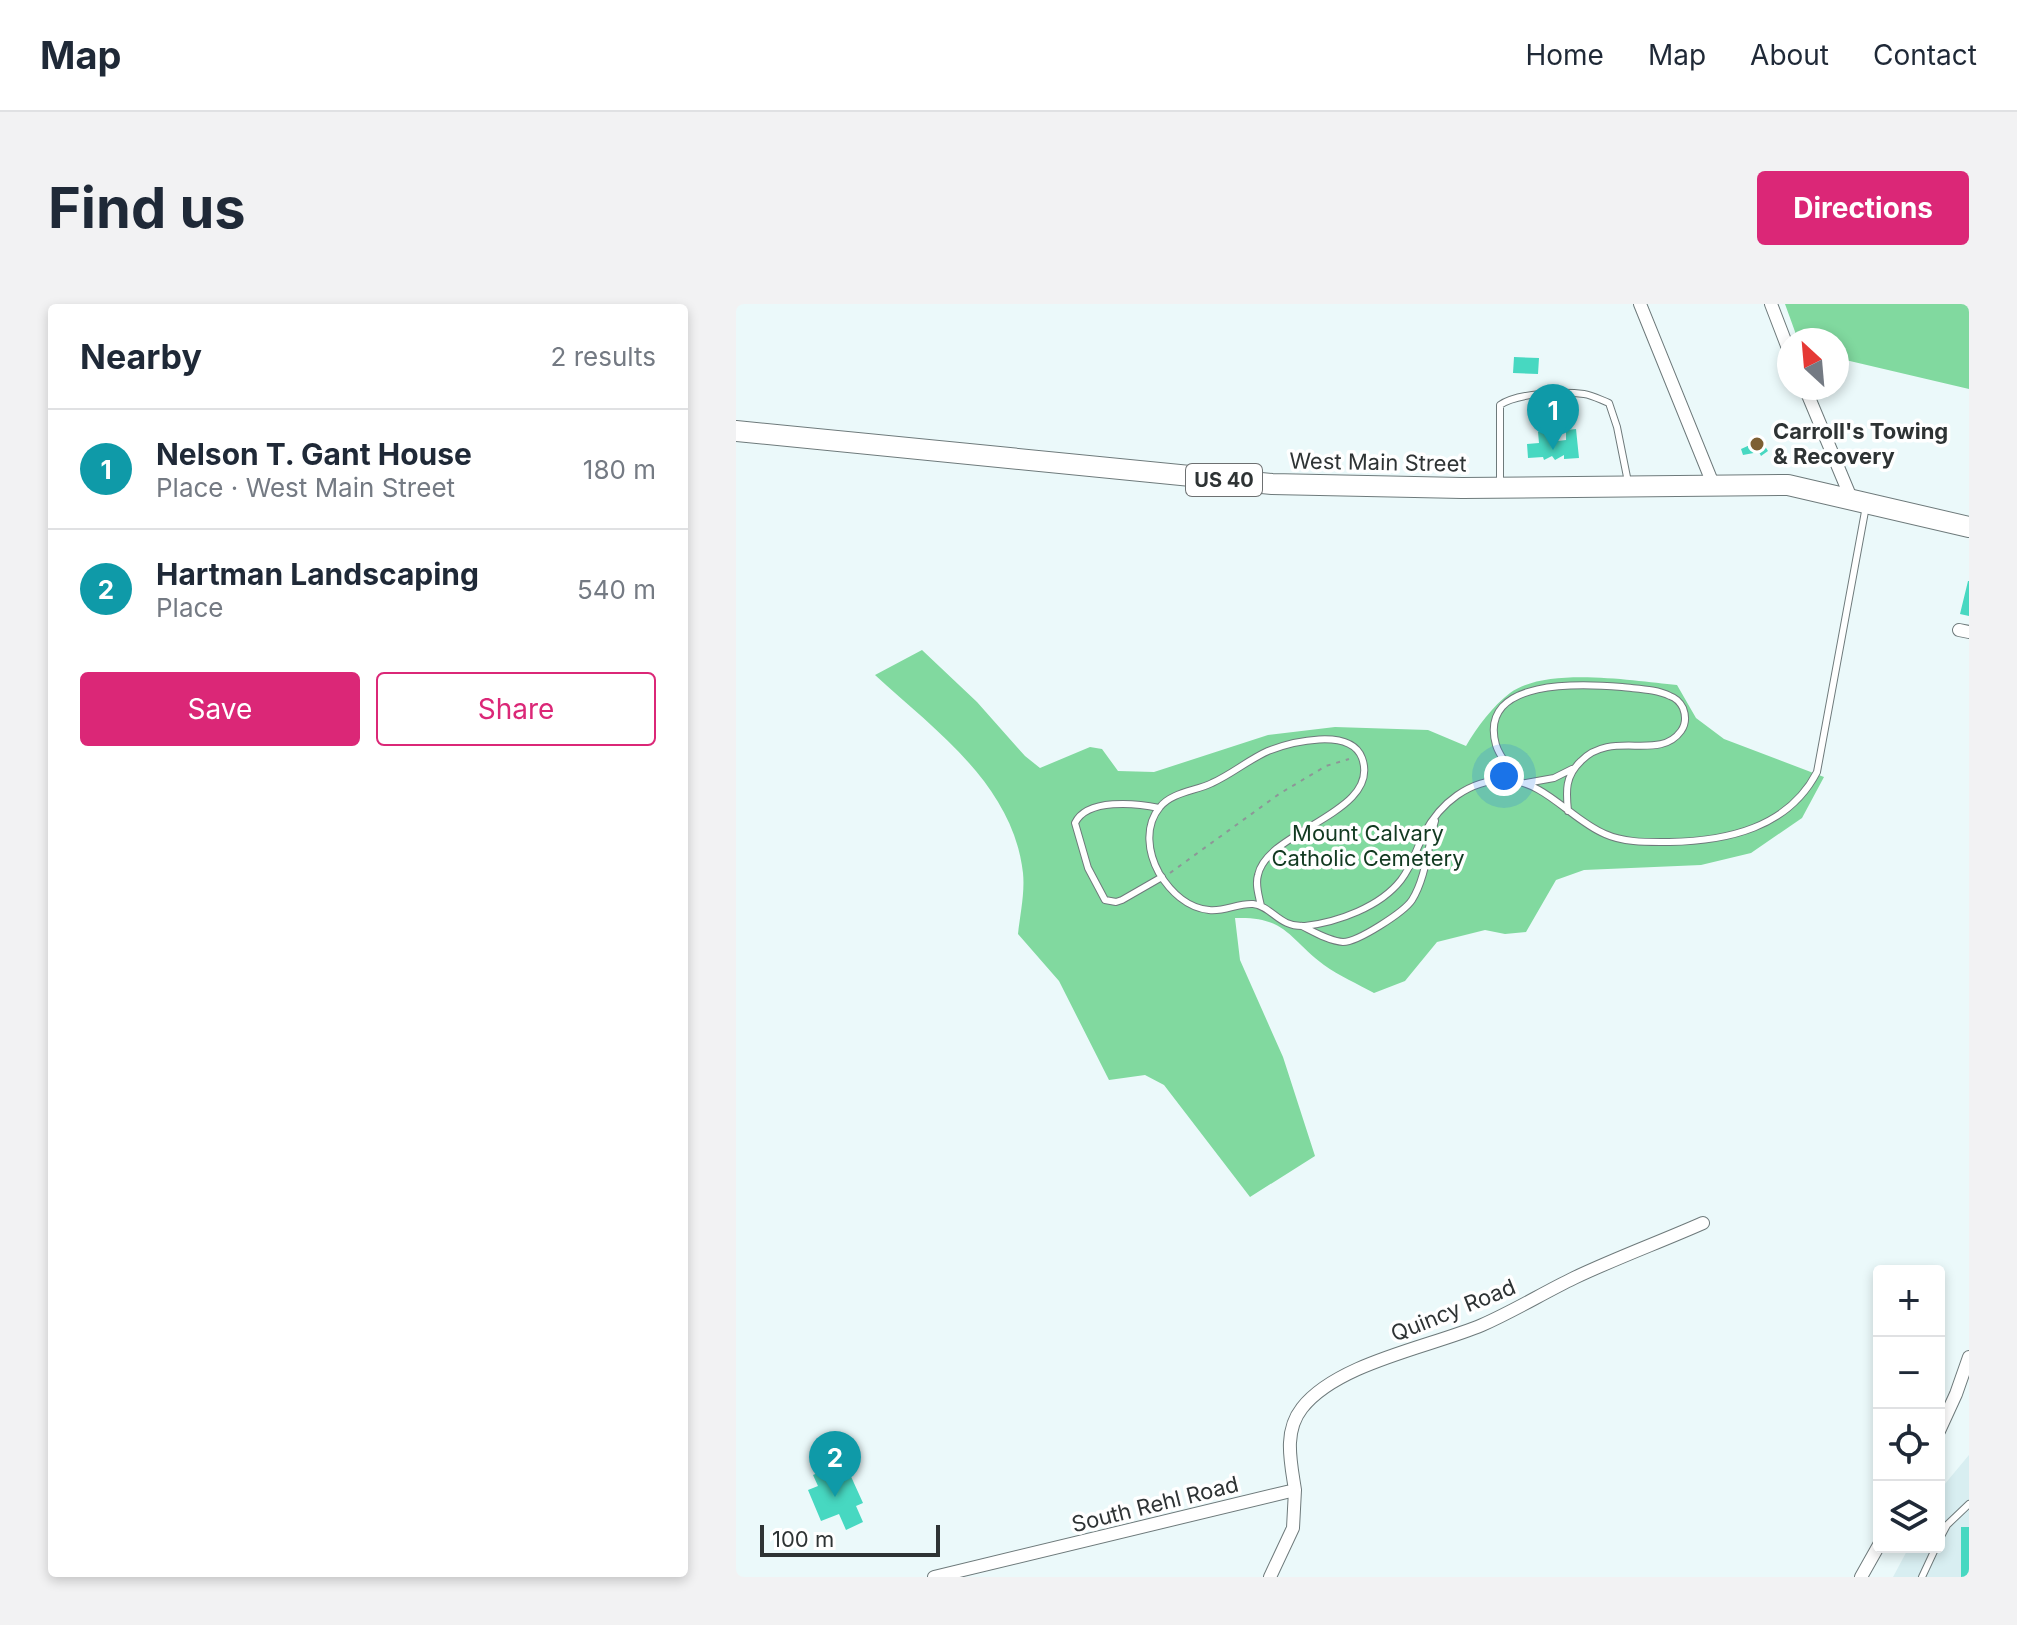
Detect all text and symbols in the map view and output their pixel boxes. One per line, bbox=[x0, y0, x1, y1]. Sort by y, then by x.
text: Map bbox=[40, 32, 121, 78]
text: Home bbox=[1525, 38, 1604, 72]
text: Map bbox=[1648, 38, 1706, 72]
text: About bbox=[1750, 38, 1829, 72]
text: Contact bbox=[1873, 38, 1977, 72]
button: Directions bbox=[1757, 171, 1969, 245]
text: Find us bbox=[48, 174, 246, 242]
north arrow bbox=[1777, 328, 1849, 400]
text: Nearby bbox=[80, 336, 202, 377]
text: 2 results bbox=[551, 341, 656, 372]
pin: 1 bbox=[1527, 384, 1579, 450]
place label: Carroll's Towing & Recovery bbox=[1773, 418, 1948, 469]
marker: Carroll's Towing & Recovery bbox=[1748, 435, 1766, 453]
text: Nelson T. Gant House bbox=[156, 436, 472, 472]
street label: West Main Street bbox=[1289, 447, 1467, 477]
text: 1 bbox=[100, 454, 112, 485]
text: 180 m bbox=[583, 454, 656, 485]
road number: US 40 bbox=[1186, 464, 1262, 496]
text: Place · West Main Street bbox=[156, 472, 455, 503]
text: Hartman Landscaping bbox=[156, 556, 479, 592]
text: 2 bbox=[98, 574, 114, 605]
text: 540 m bbox=[577, 574, 656, 605]
text: Place bbox=[156, 592, 224, 623]
button: Save bbox=[80, 672, 360, 746]
button: Share bbox=[376, 672, 656, 746]
your location bbox=[1484, 756, 1524, 796]
park label: Mount Calvary Catholic Cemetery bbox=[1271, 820, 1465, 871]
map controls bbox=[1873, 1265, 1945, 1553]
button: + bbox=[1873, 1265, 1945, 1337]
street label: Quincy Road bbox=[1387, 1273, 1519, 1347]
button: − bbox=[1873, 1337, 1945, 1409]
button: locate bbox=[1873, 1409, 1945, 1481]
pin: 2 bbox=[809, 1431, 861, 1497]
street label: South Rehl Road bbox=[1069, 1471, 1241, 1537]
button: layers bbox=[1873, 1481, 1945, 1553]
scale bar bbox=[760, 1521, 940, 1557]
text: 100 m bbox=[772, 1526, 834, 1552]

